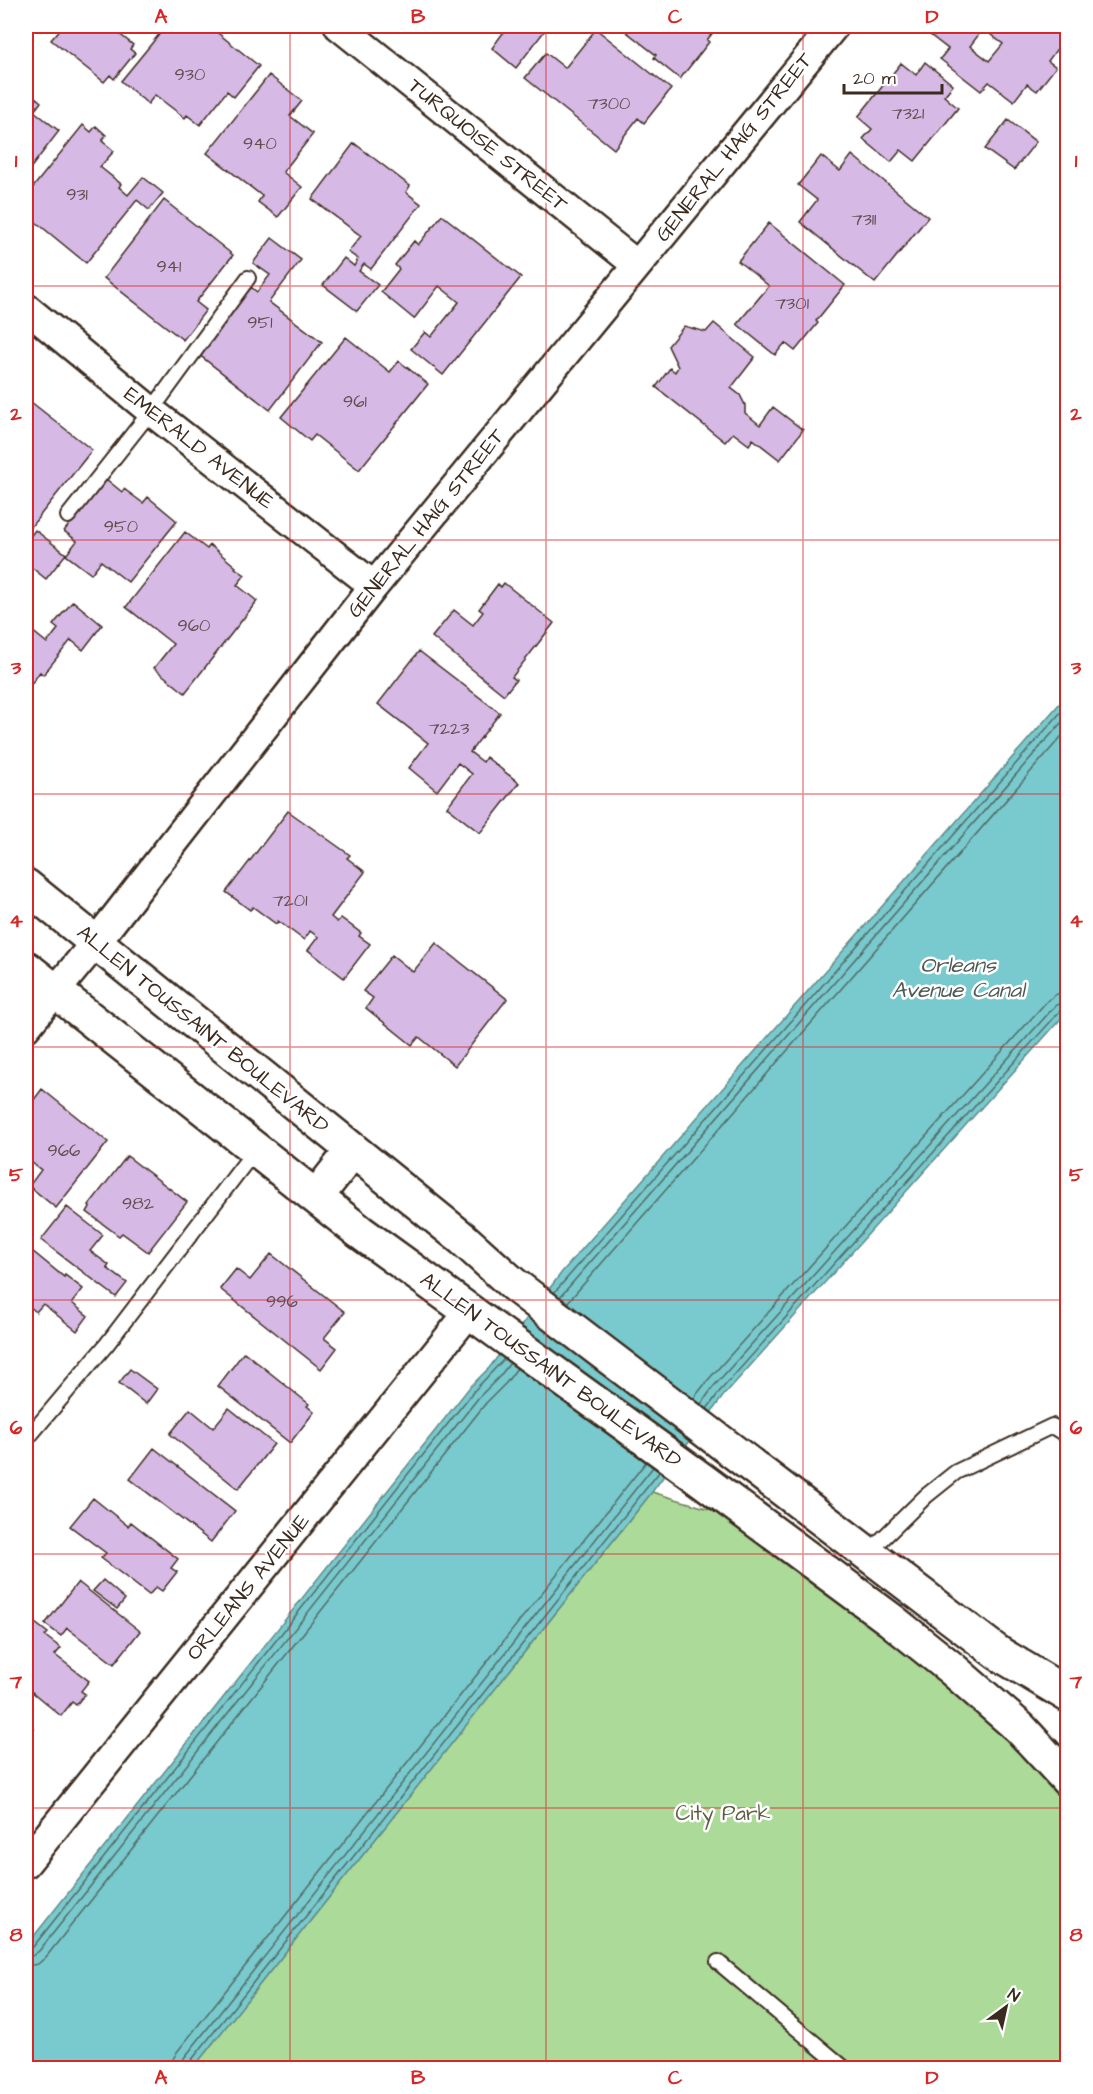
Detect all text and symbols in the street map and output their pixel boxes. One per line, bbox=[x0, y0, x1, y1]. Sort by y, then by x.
text: A bbox=[155, 3, 168, 31]
text: B bbox=[411, 3, 426, 31]
text: C bbox=[668, 3, 683, 31]
text: D bbox=[926, 3, 939, 31]
street label: GENERAL HAIG STREET bbox=[649, 46, 820, 248]
scale bar bbox=[844, 57, 942, 95]
house number: 930 bbox=[175, 62, 205, 87]
text: 20 m bbox=[853, 66, 896, 91]
street label: TURQUOISE STREET bbox=[402, 72, 575, 219]
house number: 7300 bbox=[588, 91, 630, 116]
house number: 7321 bbox=[892, 101, 924, 126]
house number: 940 bbox=[243, 131, 277, 156]
text: 1 bbox=[15, 147, 18, 175]
text: 1 bbox=[1075, 147, 1078, 175]
house number: 931 bbox=[66, 182, 88, 207]
house number: 7311 bbox=[852, 207, 876, 232]
house number: 941 bbox=[157, 254, 181, 279]
house number: 7301 bbox=[775, 291, 809, 316]
house number: 951 bbox=[247, 310, 273, 335]
street label: EMERALD AVENUE bbox=[118, 380, 281, 516]
house number: 961 bbox=[343, 389, 367, 414]
text: 2 bbox=[9, 400, 22, 428]
text: 2 bbox=[1069, 400, 1082, 428]
street label: GENERAL HAIG STREET bbox=[341, 422, 512, 624]
house number: 950 bbox=[104, 514, 138, 539]
house number: 960 bbox=[178, 613, 210, 638]
text: 3 bbox=[10, 654, 22, 682]
text: 3 bbox=[1070, 654, 1082, 682]
house number: 7223 bbox=[429, 716, 469, 741]
house number: 7201 bbox=[272, 888, 308, 913]
text: 4 bbox=[9, 907, 23, 935]
text: 4 bbox=[1069, 907, 1083, 935]
street label: ALLEN TOUSSAINT BOULEVARD bbox=[71, 918, 335, 1140]
water label: Orleans Avenue Canal bbox=[892, 950, 1027, 1006]
house number: 966 bbox=[48, 1138, 80, 1163]
text: 5 bbox=[9, 1161, 24, 1189]
text: 5 bbox=[1069, 1161, 1084, 1189]
house number: 982 bbox=[122, 1191, 155, 1216]
street label: ALLEN TOUSSAINT BOULEVARD bbox=[414, 1265, 688, 1475]
house number: 996 bbox=[266, 1289, 298, 1314]
text: 6 bbox=[10, 1414, 23, 1442]
text: 6 bbox=[1070, 1414, 1083, 1442]
street label: ORLEANS AVENUE bbox=[180, 1507, 317, 1666]
text: 7 bbox=[9, 1668, 23, 1696]
text: 7 bbox=[1069, 1668, 1083, 1696]
park label: City Park bbox=[675, 1799, 771, 1830]
text: 8 bbox=[10, 1921, 23, 1949]
text: 8 bbox=[1070, 1921, 1083, 1949]
north arrow bbox=[976, 1977, 1036, 2037]
text: N bbox=[1003, 1983, 1024, 2007]
text: A bbox=[155, 2064, 168, 2092]
text: B bbox=[411, 2064, 426, 2092]
text: C bbox=[668, 2064, 683, 2092]
text: D bbox=[926, 2064, 939, 2092]

